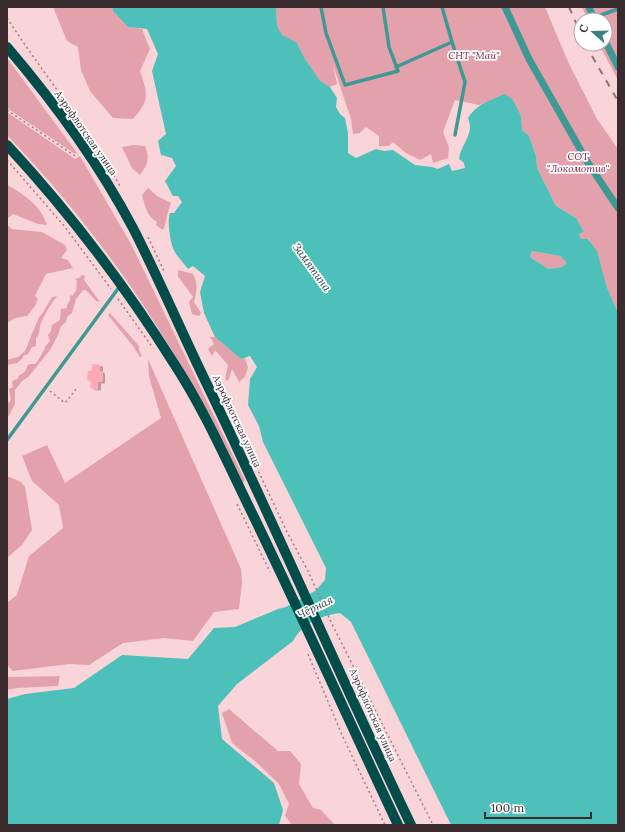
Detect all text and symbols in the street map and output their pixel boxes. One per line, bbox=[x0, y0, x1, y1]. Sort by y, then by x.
north arrow bbox=[573, 12, 613, 52]
text: С bbox=[576, 22, 592, 35]
park label: СНТ "Май" bbox=[448, 49, 500, 62]
street label: Аэрофлотская улица bbox=[51, 87, 120, 178]
park label: СОТ "Локомотив" bbox=[547, 150, 610, 175]
water label: Замятина bbox=[290, 240, 335, 295]
street label: Аэрофлотская улица bbox=[209, 372, 264, 469]
water label: Чёрная bbox=[295, 592, 336, 622]
street label: Аэрофлотская улица bbox=[346, 665, 399, 764]
scale bar bbox=[485, 794, 591, 820]
text: 100 m bbox=[491, 800, 524, 815]

